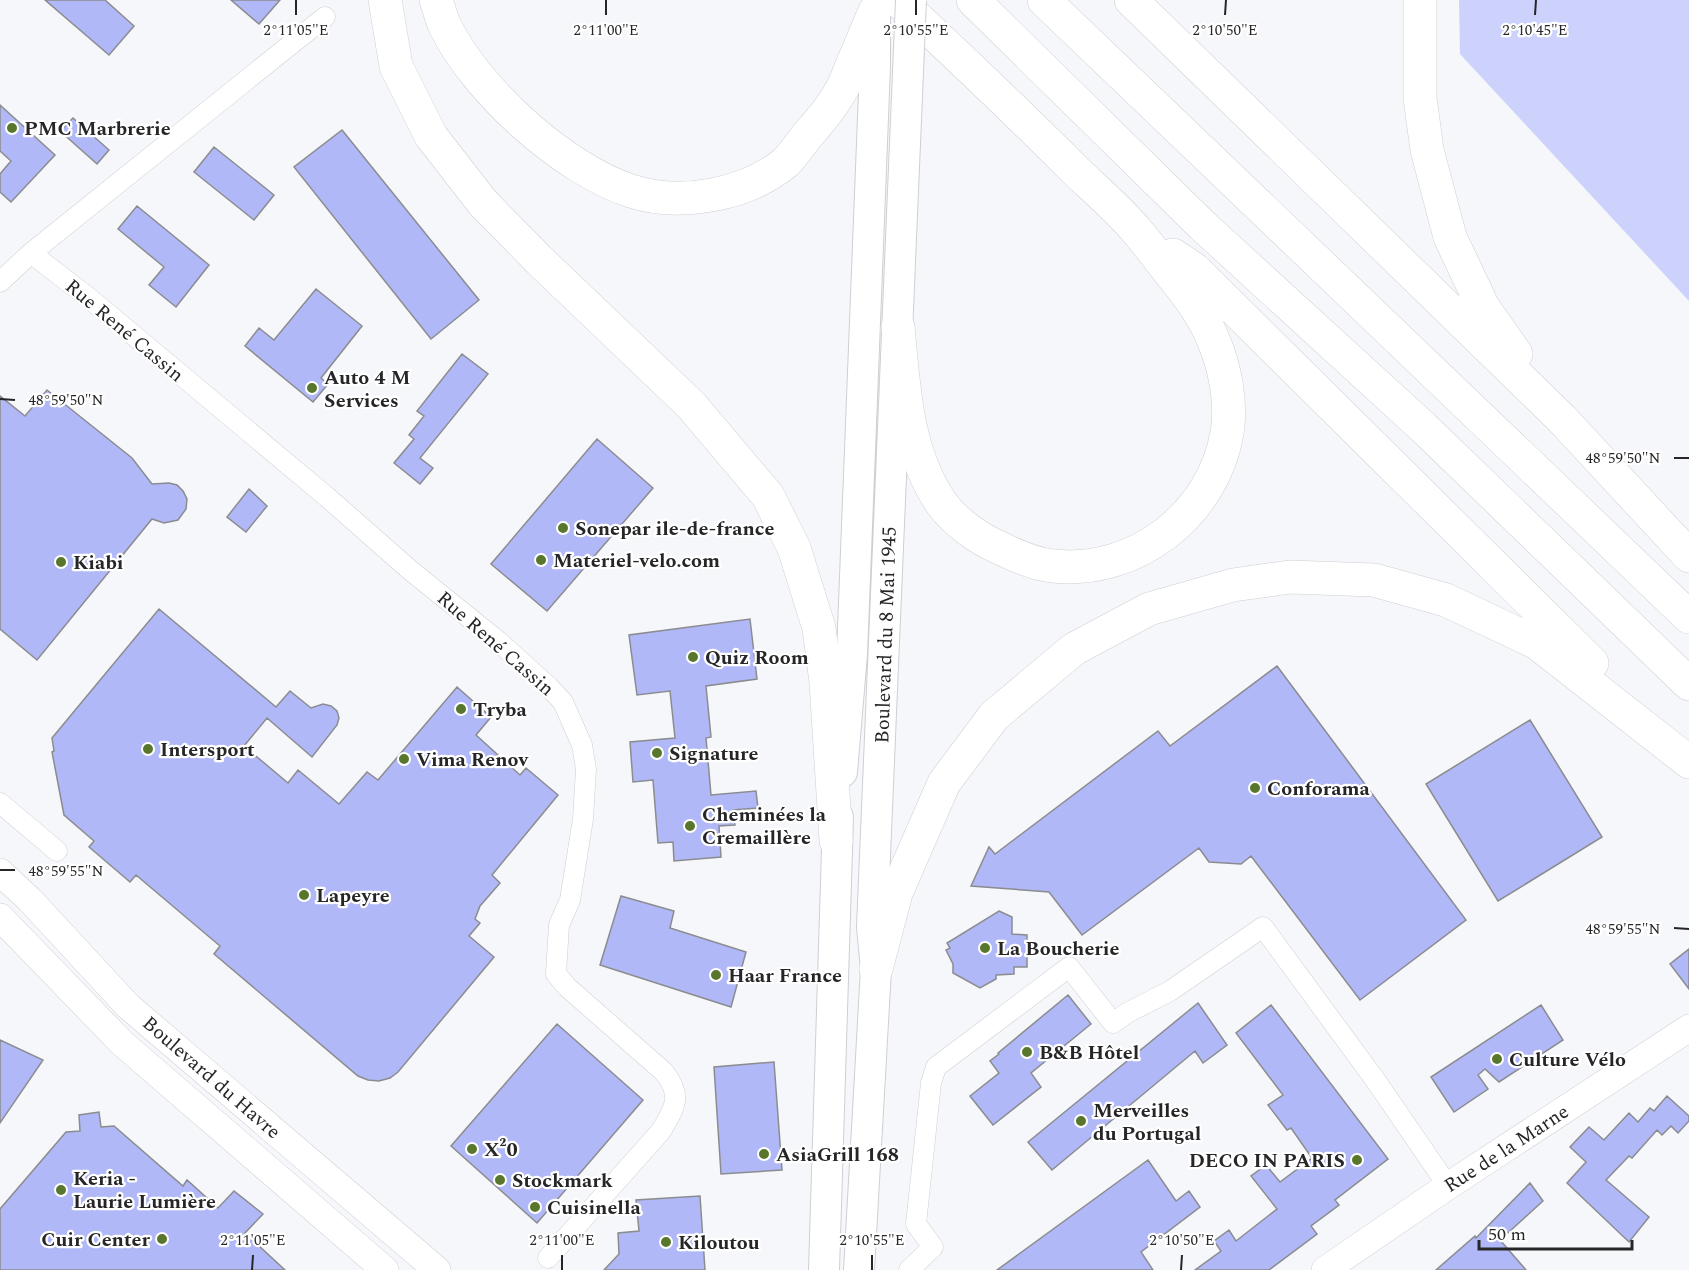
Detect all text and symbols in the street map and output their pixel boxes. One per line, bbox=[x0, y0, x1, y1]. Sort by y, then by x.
text: 2°11'05"E bbox=[263, 19, 329, 42]
text: 2°11'00"E bbox=[573, 19, 639, 42]
text: 2°10'55"E bbox=[883, 19, 949, 42]
text: 2°10'50"E bbox=[1192, 19, 1258, 42]
text: 2°10'45"E bbox=[1502, 19, 1568, 42]
place label: PMC Marbrerie bbox=[24, 114, 171, 144]
marker: PMC Marbrerie bbox=[5, 121, 19, 135]
street label: Rue René Cassin bbox=[58, 272, 191, 390]
place label: Auto 4 M Services bbox=[324, 363, 411, 416]
marker: Auto 4 M Services bbox=[305, 381, 319, 395]
text: 48°59'50"N bbox=[29, 389, 104, 412]
text: 48°59'50"N bbox=[1586, 447, 1661, 470]
place label: Sonepar ile-de-france bbox=[575, 514, 774, 544]
marker: Sonepar ile-de-france bbox=[556, 521, 570, 535]
street label: Boulevard du 8 Mai 1945 bbox=[867, 526, 905, 744]
place label: Materiel-velo.com bbox=[553, 546, 720, 576]
place label: Kiabi bbox=[73, 548, 124, 578]
marker: Materiel-velo.com bbox=[534, 553, 548, 567]
marker: Kiabi bbox=[54, 555, 68, 569]
street label: Rue René Cassin bbox=[430, 584, 561, 704]
place label: Quiz Room bbox=[705, 643, 809, 673]
marker: Quiz Room bbox=[686, 650, 700, 664]
place label: Tryba bbox=[473, 695, 527, 725]
marker: Tryba bbox=[454, 702, 468, 716]
place label: Intersport bbox=[160, 735, 255, 765]
place label: Signature bbox=[669, 739, 758, 769]
marker: Intersport bbox=[141, 742, 155, 756]
place label: Vima Renov bbox=[416, 745, 529, 775]
marker: Signature bbox=[650, 746, 664, 760]
marker: Vima Renov bbox=[397, 752, 411, 766]
place label: Conforama bbox=[1267, 774, 1371, 804]
marker: Conforama bbox=[1248, 781, 1262, 795]
place label: Cheminées la Cremaillère bbox=[702, 800, 827, 853]
marker: Cheminées la Cremaillère bbox=[683, 819, 697, 833]
text: 48°59'55"N bbox=[29, 860, 104, 883]
place label: Lapeyre bbox=[316, 881, 390, 911]
marker: Lapeyre bbox=[297, 888, 311, 902]
text: 48°59'55"N bbox=[1586, 918, 1661, 941]
place label: La Boucherie bbox=[997, 934, 1119, 964]
marker: La Boucherie bbox=[978, 941, 992, 955]
place label: Haar France bbox=[728, 961, 842, 991]
marker: Haar France bbox=[709, 968, 723, 982]
street label: Boulevard du Havre bbox=[135, 1009, 287, 1146]
place label: B&B Hôtel bbox=[1039, 1038, 1139, 1068]
marker: B&B Hôtel bbox=[1020, 1045, 1034, 1059]
place label: Culture Vélo bbox=[1509, 1045, 1626, 1075]
marker: Culture Vélo bbox=[1490, 1052, 1504, 1066]
place label: Merveilles du Portugal bbox=[1093, 1096, 1201, 1149]
street label: Rue de la Marne bbox=[1438, 1097, 1575, 1201]
marker: Merveilles du Portugal bbox=[1074, 1114, 1088, 1128]
place label: X²0 bbox=[484, 1135, 518, 1165]
place label: AsiaGrill 168 bbox=[776, 1140, 899, 1170]
marker: X²0 bbox=[465, 1142, 479, 1156]
place label: DECO IN PARIS bbox=[1189, 1146, 1345, 1176]
marker: AsiaGrill 168 bbox=[757, 1147, 771, 1161]
marker: DECO IN PARIS bbox=[1350, 1153, 1364, 1167]
place label: Keria - Laurie Lumière bbox=[73, 1164, 216, 1217]
place label: Stockmark bbox=[512, 1166, 613, 1196]
marker: Stockmark bbox=[493, 1173, 507, 1187]
marker: Keria - Laurie Lumière bbox=[54, 1183, 68, 1197]
place label: Cuisinella bbox=[547, 1193, 641, 1223]
marker: Cuisinella bbox=[528, 1200, 542, 1214]
scale bar bbox=[1479, 1213, 1632, 1251]
text: 50 m bbox=[1488, 1221, 1526, 1248]
place label: Cuir Center bbox=[41, 1225, 150, 1255]
place label: Kiloutou bbox=[678, 1228, 760, 1258]
text: 2°11'05"E bbox=[220, 1229, 286, 1252]
text: 2°11'00"E bbox=[529, 1229, 595, 1252]
text: 2°10'55"E bbox=[839, 1229, 905, 1252]
text: 2°10'50"E bbox=[1149, 1229, 1215, 1252]
marker: Cuir Center bbox=[155, 1232, 169, 1246]
marker: Kiloutou bbox=[659, 1235, 673, 1249]

